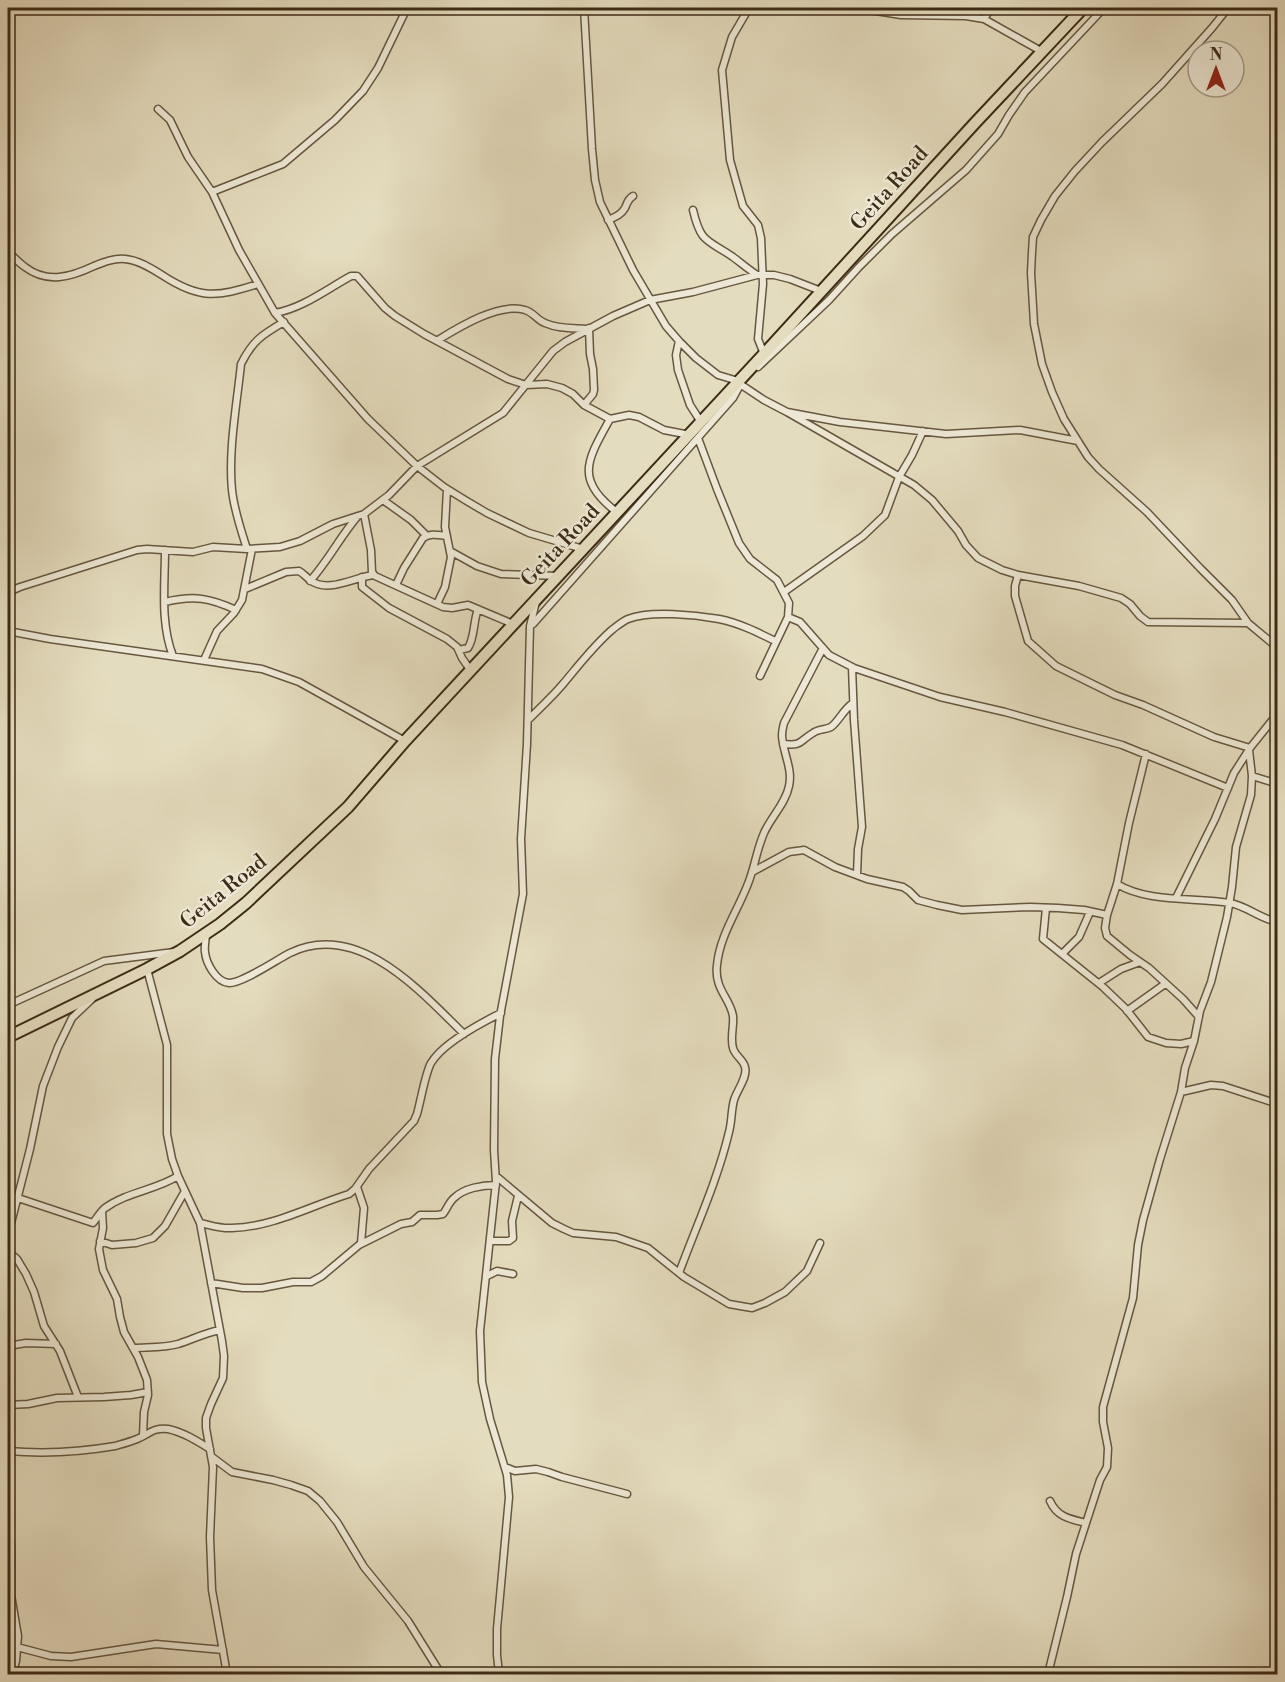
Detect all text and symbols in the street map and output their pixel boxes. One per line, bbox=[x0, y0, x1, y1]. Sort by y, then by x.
north arrow bbox=[1186, 39, 1246, 99]
text: N bbox=[1210, 45, 1223, 65]
street label: Geita Road bbox=[845, 141, 934, 236]
street label: Geita Road bbox=[516, 499, 606, 593]
street label: Geita Road bbox=[175, 849, 272, 935]

